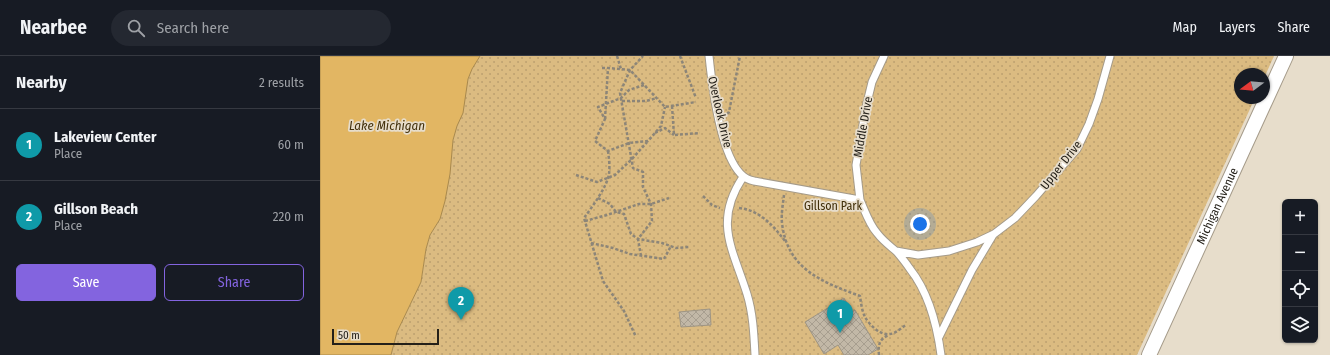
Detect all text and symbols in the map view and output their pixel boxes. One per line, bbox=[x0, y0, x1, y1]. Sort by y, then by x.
search box bbox=[111, 10, 391, 46]
text: Nearbee bbox=[20, 16, 87, 39]
icon: search bbox=[125, 17, 147, 39]
text: Search here bbox=[157, 19, 229, 37]
text: Map bbox=[1173, 19, 1197, 36]
text: Layers bbox=[1219, 19, 1255, 36]
text: Share bbox=[1277, 19, 1310, 36]
north arrow bbox=[1234, 68, 1270, 104]
text: Nearby bbox=[16, 72, 67, 93]
text: 2 results bbox=[259, 75, 304, 90]
street label: Overlook Drive bbox=[705, 75, 735, 149]
street label: Middle Drive bbox=[851, 95, 875, 159]
water label: Lake Michigan bbox=[349, 118, 425, 133]
text: Lakeview Center bbox=[54, 128, 156, 146]
text: 1 bbox=[26, 137, 32, 152]
text: 60 m bbox=[278, 137, 304, 152]
street label: Upper Drive bbox=[1038, 138, 1084, 192]
text: Place bbox=[54, 146, 82, 161]
street label: Michigan Avenue bbox=[1194, 165, 1241, 246]
park label: Gillson Park bbox=[804, 199, 862, 213]
map controls bbox=[1282, 199, 1318, 343]
button: + bbox=[1282, 199, 1318, 235]
text: Gillson Beach bbox=[54, 200, 138, 218]
text: 2 bbox=[26, 209, 32, 224]
text: 220 m bbox=[273, 209, 304, 224]
your location bbox=[910, 214, 930, 234]
text: Place bbox=[54, 218, 82, 233]
button: − bbox=[1282, 235, 1318, 271]
button: Save bbox=[16, 264, 156, 301]
button: Share bbox=[164, 264, 304, 301]
button: locate bbox=[1282, 271, 1318, 307]
pin: 2 bbox=[448, 287, 474, 320]
pin: 1 bbox=[827, 300, 853, 333]
button: layers bbox=[1282, 307, 1318, 343]
scale bar bbox=[332, 327, 439, 346]
text: 50 m bbox=[338, 329, 360, 342]

